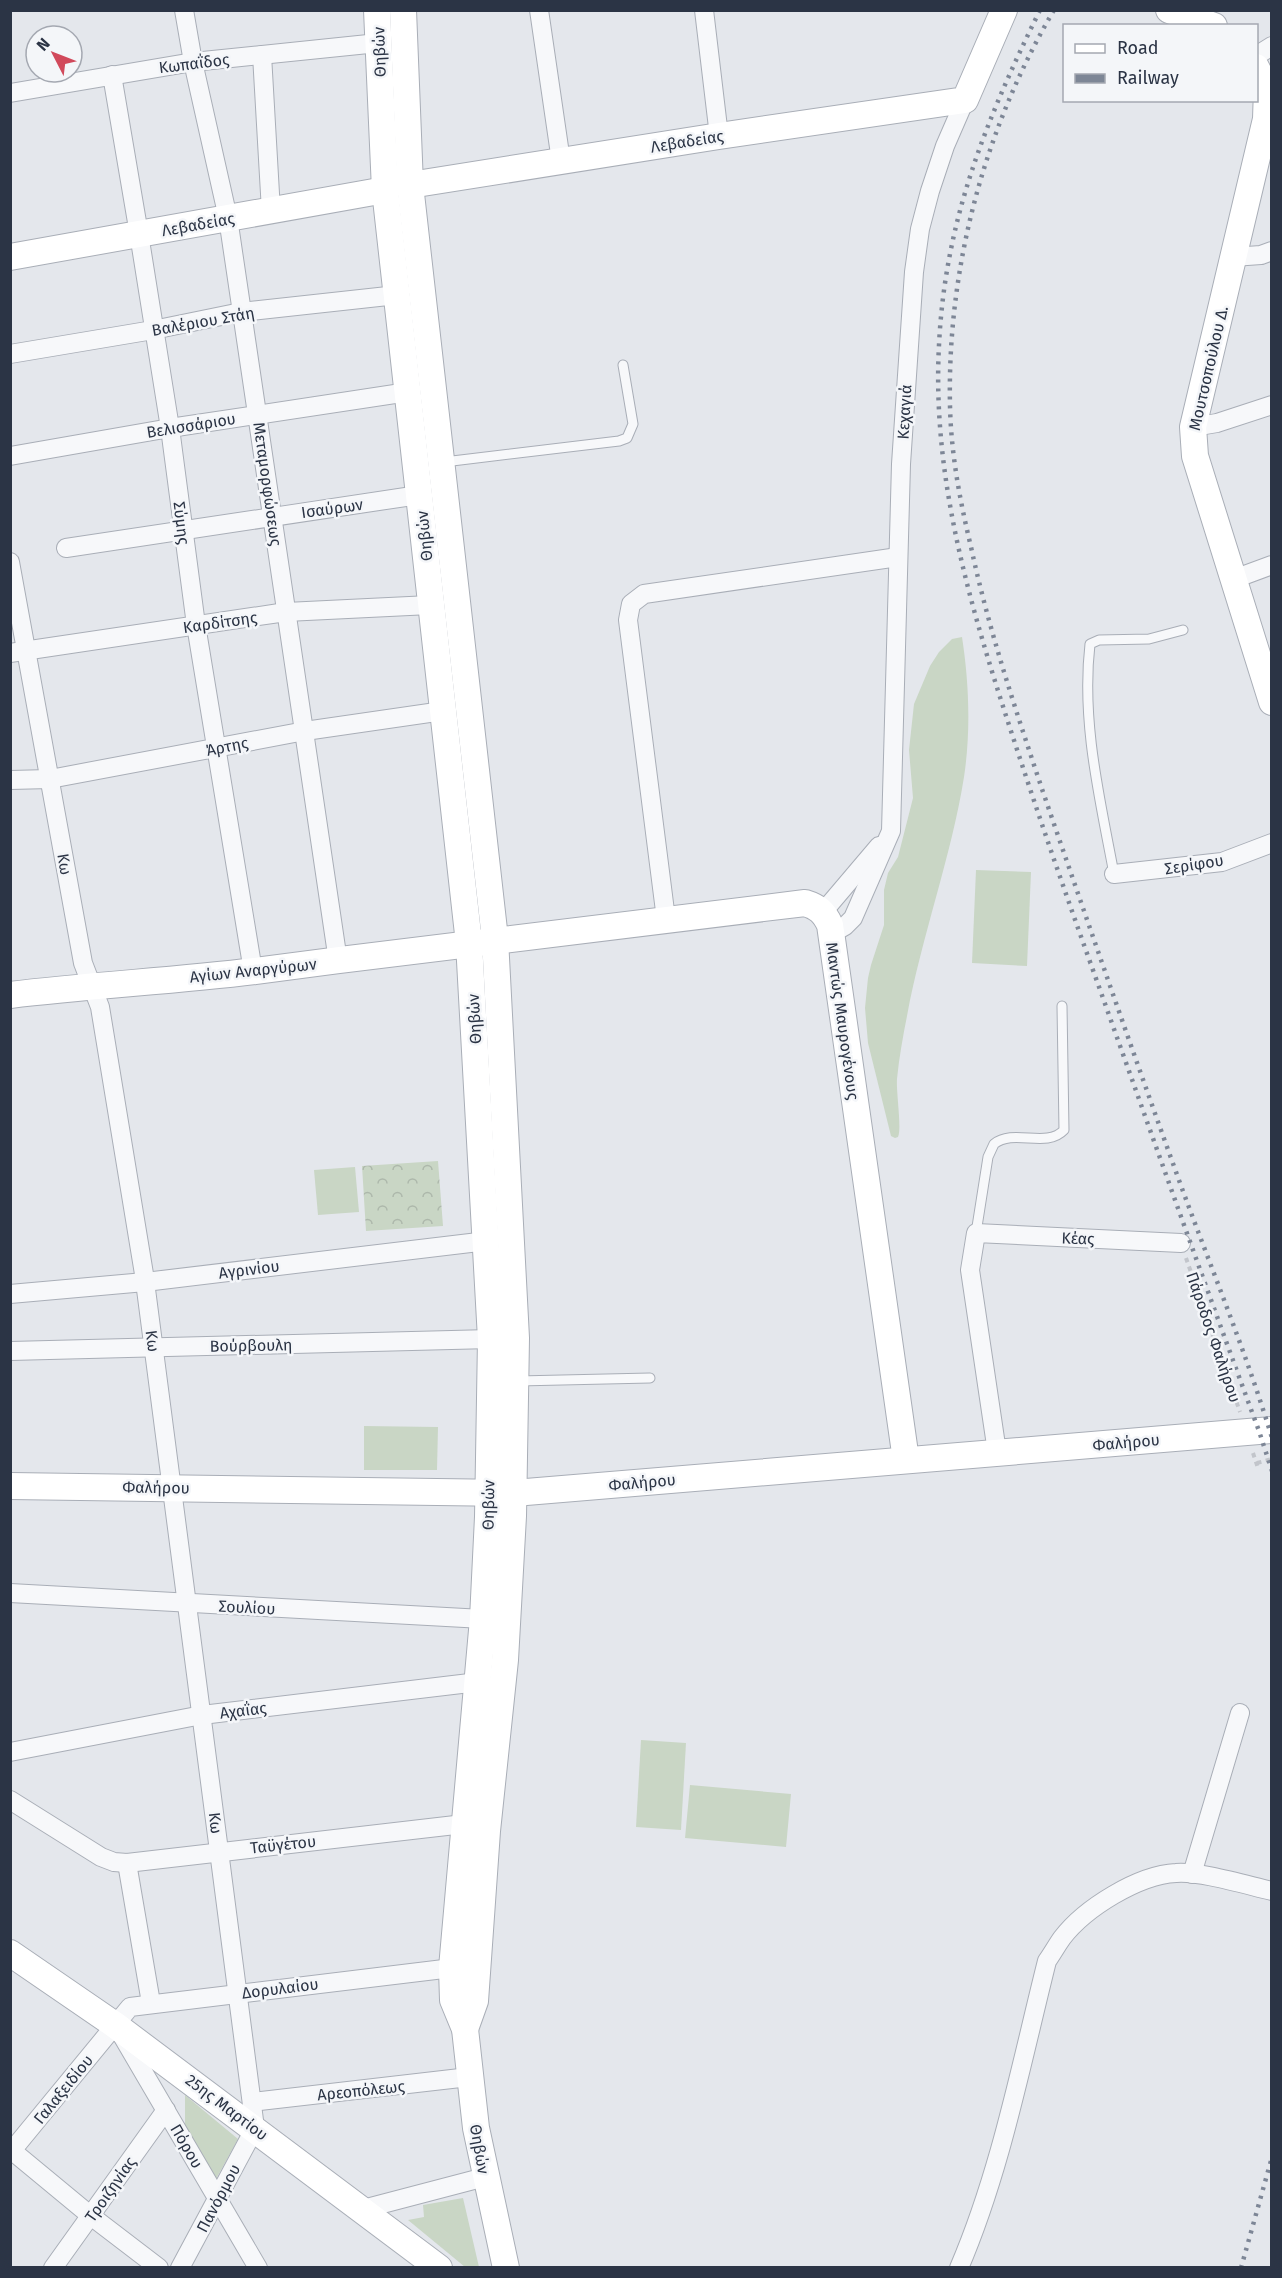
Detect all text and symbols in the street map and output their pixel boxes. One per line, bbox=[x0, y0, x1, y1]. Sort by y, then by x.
north arrow bbox=[24, 24, 84, 84]
legend bbox=[1063, 24, 1258, 102]
street label: Θηβών bbox=[369, 26, 390, 77]
text: N bbox=[33, 34, 54, 55]
text: Road bbox=[1117, 37, 1159, 59]
street label: Κωπαΐδος bbox=[158, 49, 231, 77]
text: Railway bbox=[1117, 67, 1179, 89]
street label: Λεβαδείας bbox=[649, 126, 725, 157]
street label: Λεβαδείας bbox=[160, 209, 236, 240]
street label: Βαλέριου Στάη bbox=[150, 303, 256, 340]
street label: Μουτσοπούλου Δ. bbox=[1185, 304, 1232, 432]
street label: Κεχαγιά bbox=[894, 384, 915, 440]
street label: Βελισσάριου bbox=[145, 409, 237, 442]
street label: Μεταμορφώσεως bbox=[249, 421, 286, 548]
street label: Ισαύρων bbox=[300, 495, 364, 522]
street label: Σύμης bbox=[169, 500, 194, 546]
street label: Θηβών bbox=[412, 510, 437, 562]
street label: Καρδίτσης bbox=[182, 608, 259, 637]
street label: Άρτης bbox=[204, 733, 250, 760]
street label: Σερίφου bbox=[1163, 850, 1225, 879]
street label: Κω bbox=[53, 852, 76, 876]
street label: Μαντώς Μαυρογένους bbox=[822, 941, 863, 1102]
street label: Αγίων Αναργύρων bbox=[189, 954, 318, 987]
street label: Θηβών bbox=[464, 993, 485, 1045]
street label: Κέας bbox=[1061, 1228, 1095, 1249]
street label: Αγρινίου bbox=[218, 1256, 281, 1283]
street label: Πάροδος Φαλήρου bbox=[1182, 1269, 1245, 1405]
street label: Κω bbox=[142, 1329, 163, 1353]
street label: Βούρβουλη bbox=[209, 1335, 293, 1356]
street label: Φαλήρου bbox=[1092, 1430, 1160, 1455]
street label: Φαλήρου bbox=[608, 1470, 676, 1495]
street label: Φαλήρου bbox=[122, 1477, 190, 1498]
street label: Θηβών bbox=[479, 1479, 498, 1530]
street label: Σουλίου bbox=[218, 1597, 276, 1618]
street label: Αχαΐας bbox=[218, 1697, 268, 1723]
street label: Κω bbox=[205, 1811, 226, 1835]
street label: Ταϋγέτου bbox=[249, 1832, 317, 1857]
street label: Δορυλαίου bbox=[241, 1974, 319, 2003]
street label: Γαλαξειδίου bbox=[30, 2051, 97, 2128]
street label: 25ης Μαρτίου bbox=[182, 2070, 272, 2145]
street label: Αρεοπόλεως bbox=[316, 2076, 406, 2105]
street label: Πόρου bbox=[166, 2121, 207, 2172]
street label: Θηβών bbox=[466, 2123, 493, 2176]
street label: Τροιζηνίας bbox=[81, 2153, 140, 2226]
street label: Πανόρμου bbox=[193, 2161, 244, 2236]

